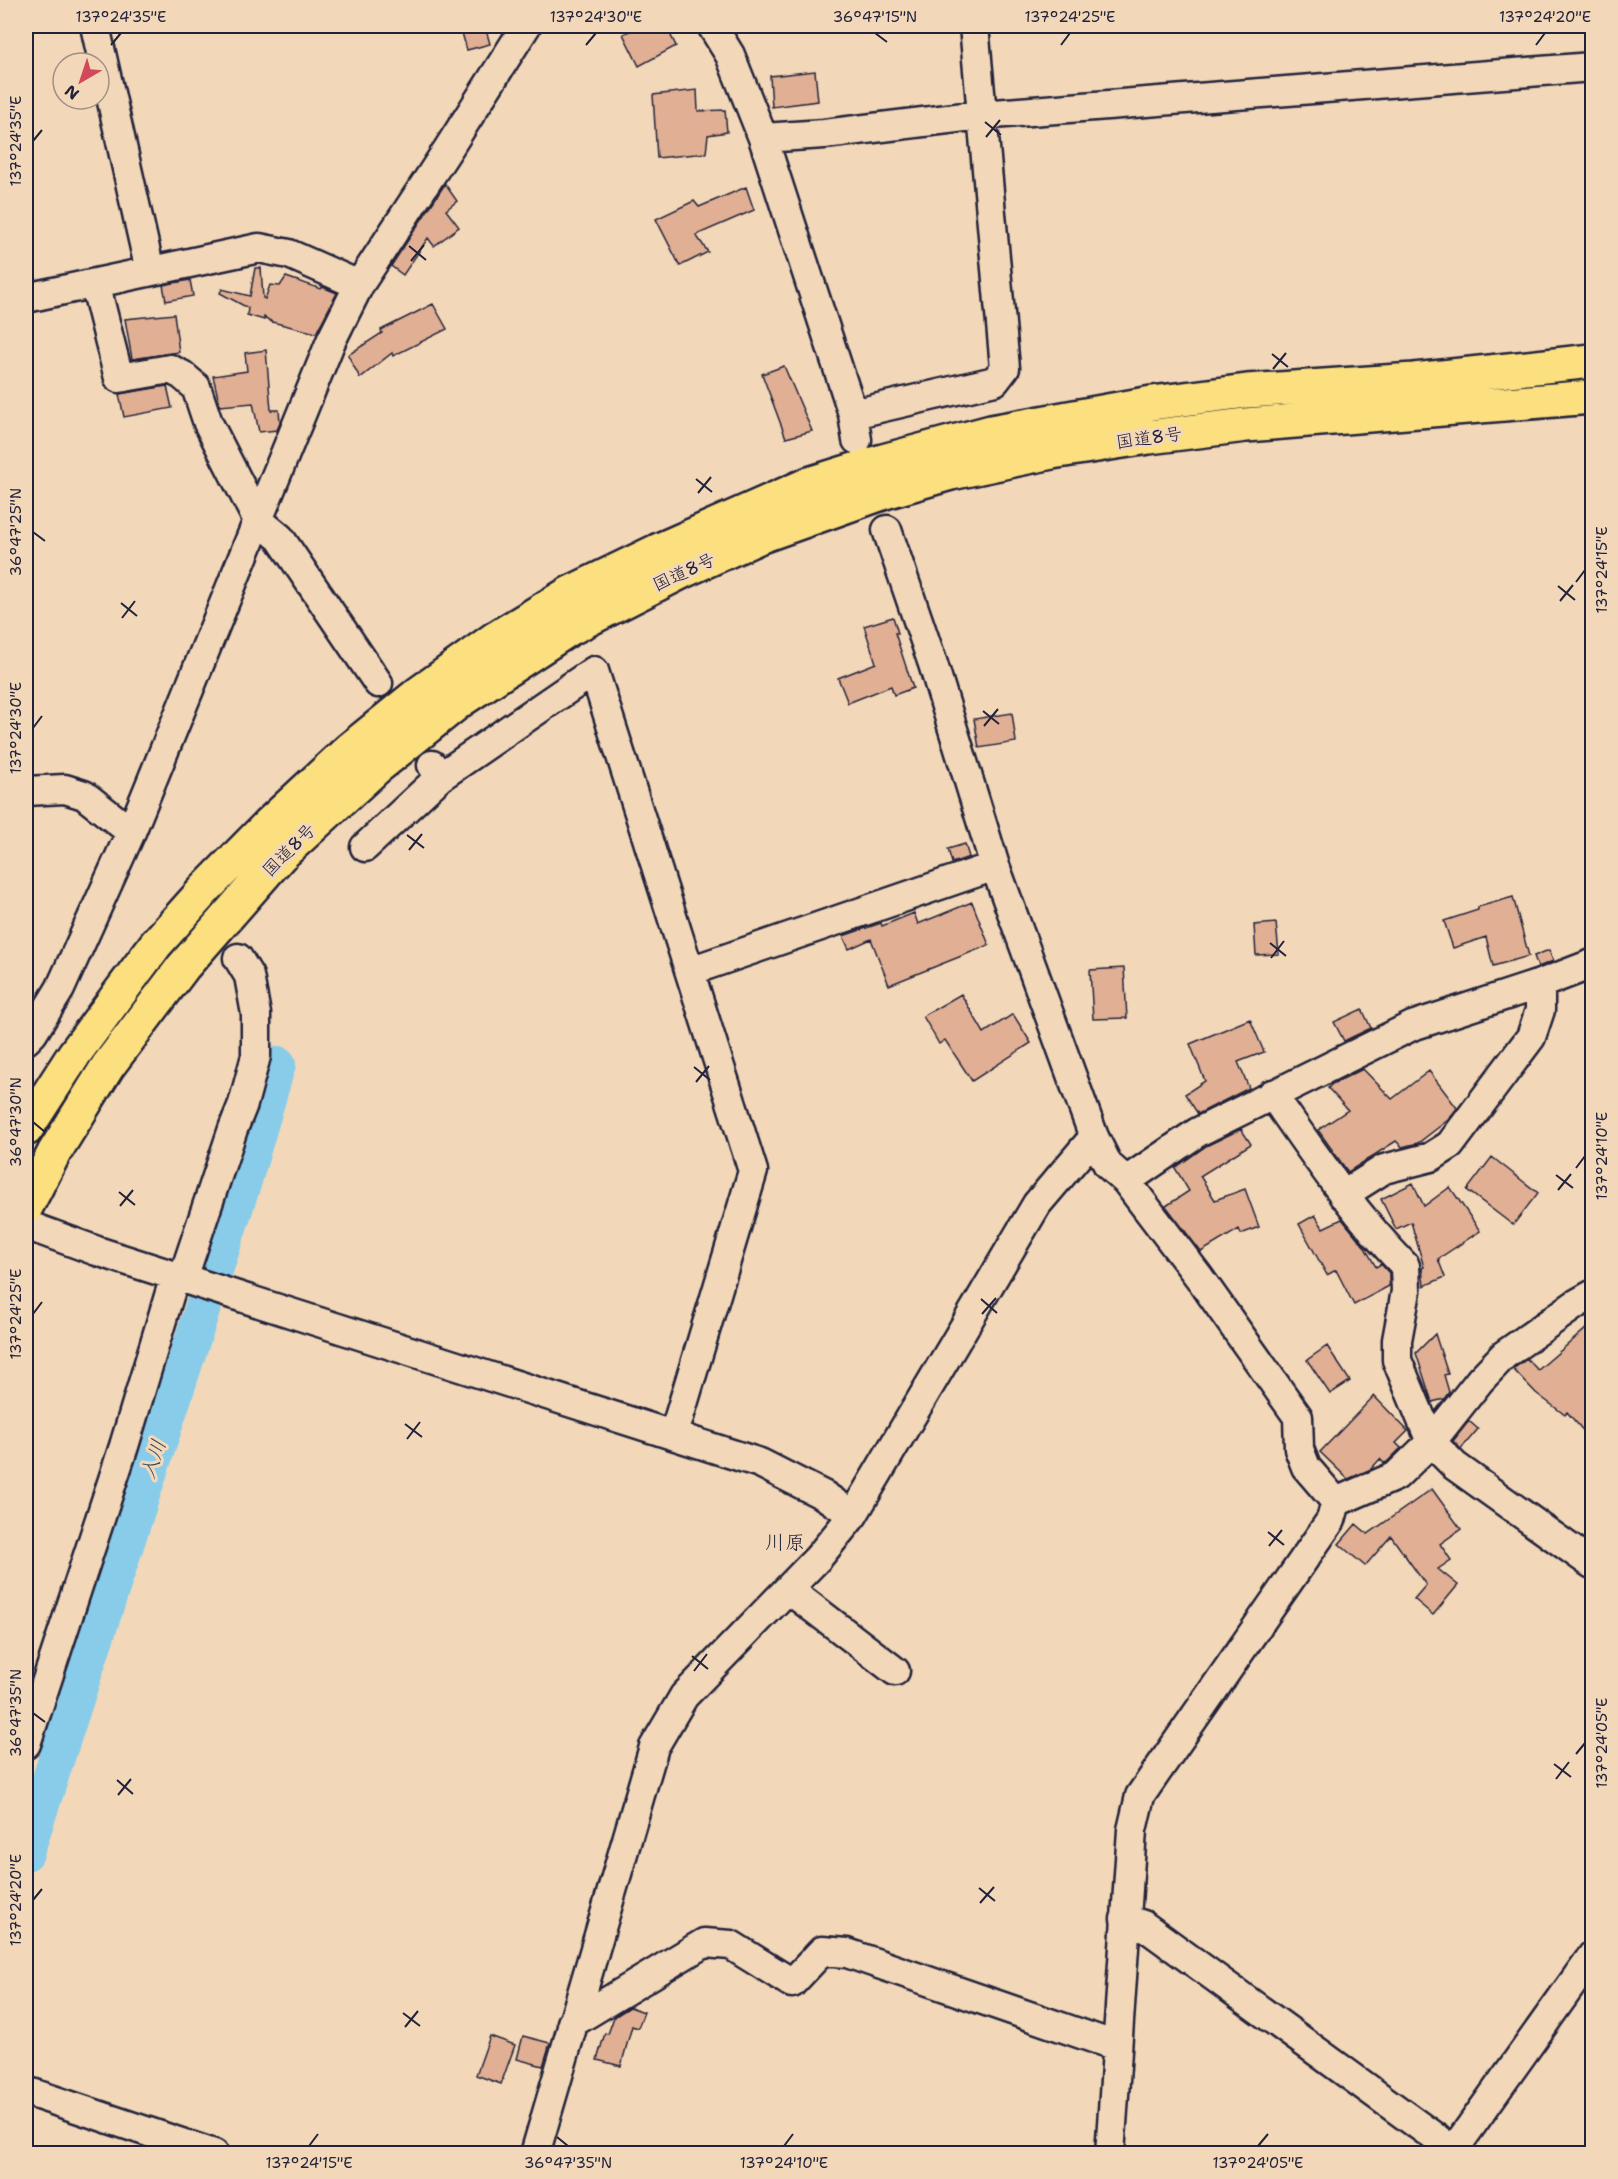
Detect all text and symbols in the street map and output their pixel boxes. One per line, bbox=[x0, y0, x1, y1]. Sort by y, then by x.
text: 137°24'35"E bbox=[76, 7, 166, 27]
text: 137°24'30"E bbox=[550, 7, 642, 27]
text: 36°47'15"N bbox=[833, 7, 917, 27]
text: 137°24'25"E bbox=[1025, 7, 1115, 27]
text: 137°24'20"E bbox=[1499, 7, 1591, 27]
north arrow bbox=[51, 51, 111, 111]
text: N bbox=[60, 80, 83, 104]
text: 137°24'35"E bbox=[6, 96, 26, 186]
street label: 国道8号 bbox=[1114, 421, 1184, 455]
text: 36°47'25"N bbox=[6, 488, 26, 576]
text: 137°24'15"E bbox=[1592, 526, 1612, 614]
street label: 国道8号 bbox=[649, 547, 719, 597]
text: 137°24'30"E bbox=[6, 682, 26, 774]
street label: 国道8号 bbox=[257, 818, 321, 882]
text: 36°47'30"N bbox=[6, 1077, 26, 1167]
text: 137°24'10"E bbox=[1592, 1112, 1612, 1200]
text: 137°24'25"E bbox=[6, 1269, 26, 1359]
water label: 入川 bbox=[134, 1436, 172, 1482]
district label: 川原 bbox=[765, 1529, 805, 1555]
text: 36°47'35"N bbox=[6, 1669, 26, 1757]
text: 137°24'05"E bbox=[1592, 1698, 1612, 1788]
text: 137°24'20"E bbox=[6, 1854, 26, 1946]
text: 137°24'15"E bbox=[265, 2153, 353, 2173]
text: 36°47'35"N bbox=[524, 2153, 612, 2173]
text: 137°24'10"E bbox=[740, 2153, 828, 2173]
text: 137°24'05"E bbox=[1213, 2153, 1303, 2173]

